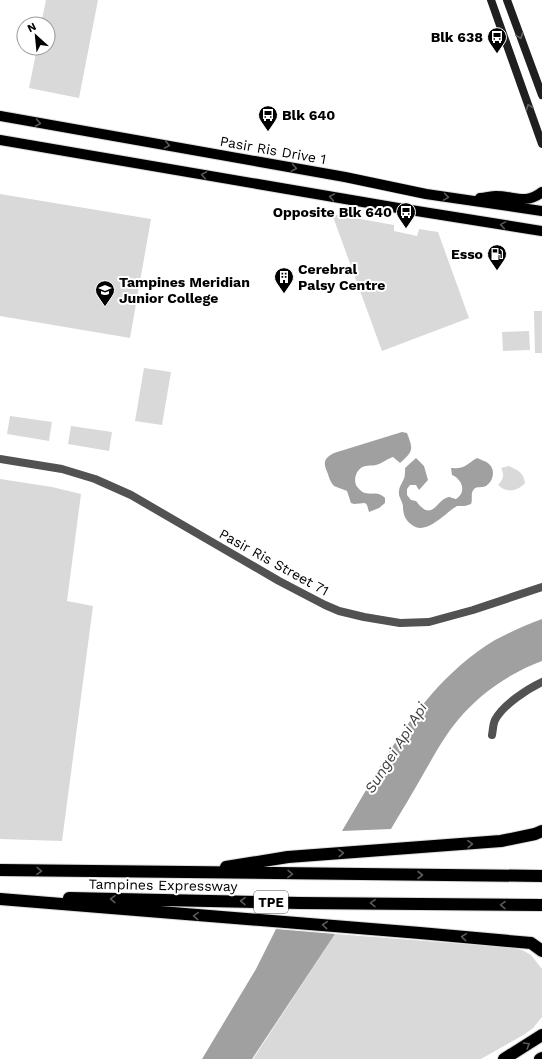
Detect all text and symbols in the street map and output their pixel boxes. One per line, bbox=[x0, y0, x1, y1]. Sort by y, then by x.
north arrow bbox=[16, 16, 56, 56]
text: N bbox=[25, 20, 38, 35]
bus stop icon: Blk 638 bbox=[486, 26, 508, 54]
place label: Blk 638 bbox=[431, 29, 483, 45]
one-way arrow bbox=[516, 32, 524, 39]
one-way arrow bbox=[525, 103, 534, 110]
bus stop icon: Blk 640 bbox=[257, 104, 279, 132]
place label: Blk 640 bbox=[282, 107, 335, 123]
one-way arrow bbox=[35, 118, 42, 126]
street label: Pasir Ris Drive 1 bbox=[219, 133, 327, 167]
one-way arrow bbox=[163, 140, 170, 149]
one-way arrow bbox=[291, 163, 298, 171]
one-way arrow bbox=[201, 171, 207, 180]
one-way arrow bbox=[443, 192, 449, 201]
one-way arrow bbox=[329, 193, 335, 201]
bus stop icon: Opposite Blk 640 bbox=[395, 201, 417, 229]
place label: Opposite Blk 640 bbox=[273, 204, 392, 220]
one-way arrow bbox=[500, 221, 507, 230]
fuel station icon: Esso bbox=[486, 243, 508, 271]
place label: Esso bbox=[451, 246, 483, 262]
place label: Cerebral Palsy Centre bbox=[298, 261, 385, 293]
building icon: Cerebral Palsy Centre bbox=[273, 266, 295, 294]
place label: Tampines Meridian Junior College bbox=[119, 274, 250, 306]
school or university icon: Tampines Meridian Junior College bbox=[94, 279, 116, 307]
street label: Pasir Ris Street 71 bbox=[217, 525, 331, 599]
water label: Sungei Api Api bbox=[361, 698, 432, 797]
one-way arrow bbox=[467, 839, 473, 848]
one-way arrow bbox=[338, 849, 344, 858]
one-way arrow bbox=[36, 867, 42, 875]
one-way arrow bbox=[287, 870, 293, 878]
one-way arrow bbox=[417, 871, 423, 879]
street label: Tampines Expressway bbox=[88, 876, 238, 894]
road number: TPE bbox=[254, 891, 288, 913]
one-way arrow bbox=[110, 894, 116, 903]
one-way arrow bbox=[240, 897, 246, 905]
one-way arrow bbox=[370, 899, 376, 907]
one-way arrow bbox=[500, 901, 506, 909]
one-way arrow bbox=[193, 911, 199, 920]
one-way arrow bbox=[322, 921, 328, 930]
one-way arrow bbox=[461, 933, 467, 942]
one-way arrow bbox=[523, 1043, 530, 1050]

